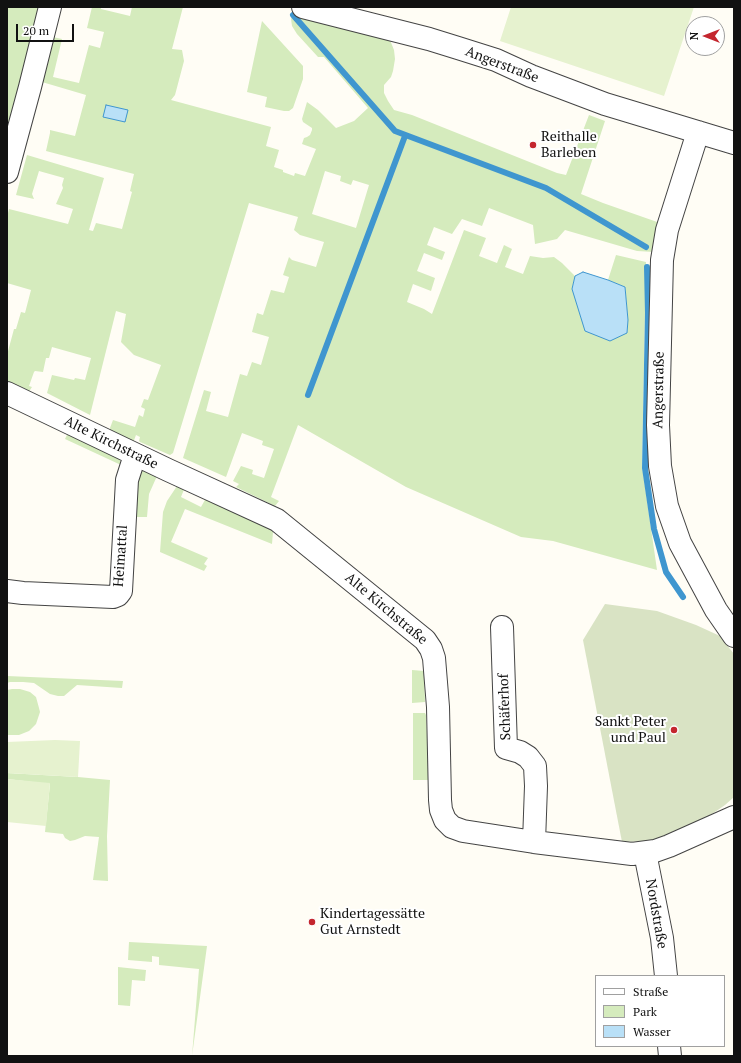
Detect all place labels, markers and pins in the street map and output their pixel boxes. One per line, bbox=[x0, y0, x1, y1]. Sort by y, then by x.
place label: Reithalle Barleben bbox=[541, 129, 597, 162]
marker: Reithalle Barleben bbox=[528, 140, 538, 150]
place label: Sankt Peter und Paul bbox=[595, 714, 666, 746]
marker: Sankt Peter und Paul bbox=[669, 725, 679, 735]
place label: Kindertagessätte Gut Arnstedt bbox=[320, 906, 425, 938]
marker: Kindertagessätte Gut Arnstedt bbox=[307, 917, 317, 927]

